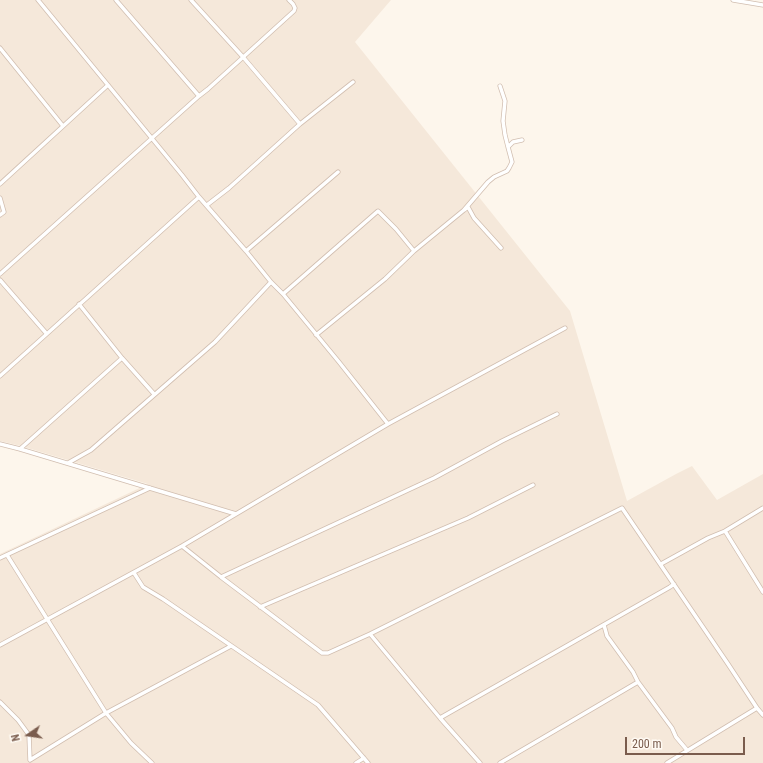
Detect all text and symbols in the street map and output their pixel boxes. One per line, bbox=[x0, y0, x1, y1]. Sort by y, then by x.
north arrow bbox=[8, 715, 48, 755]
scale bar bbox=[627, 729, 747, 755]
text: N bbox=[9, 733, 23, 743]
text: 200 m bbox=[632, 737, 662, 751]

